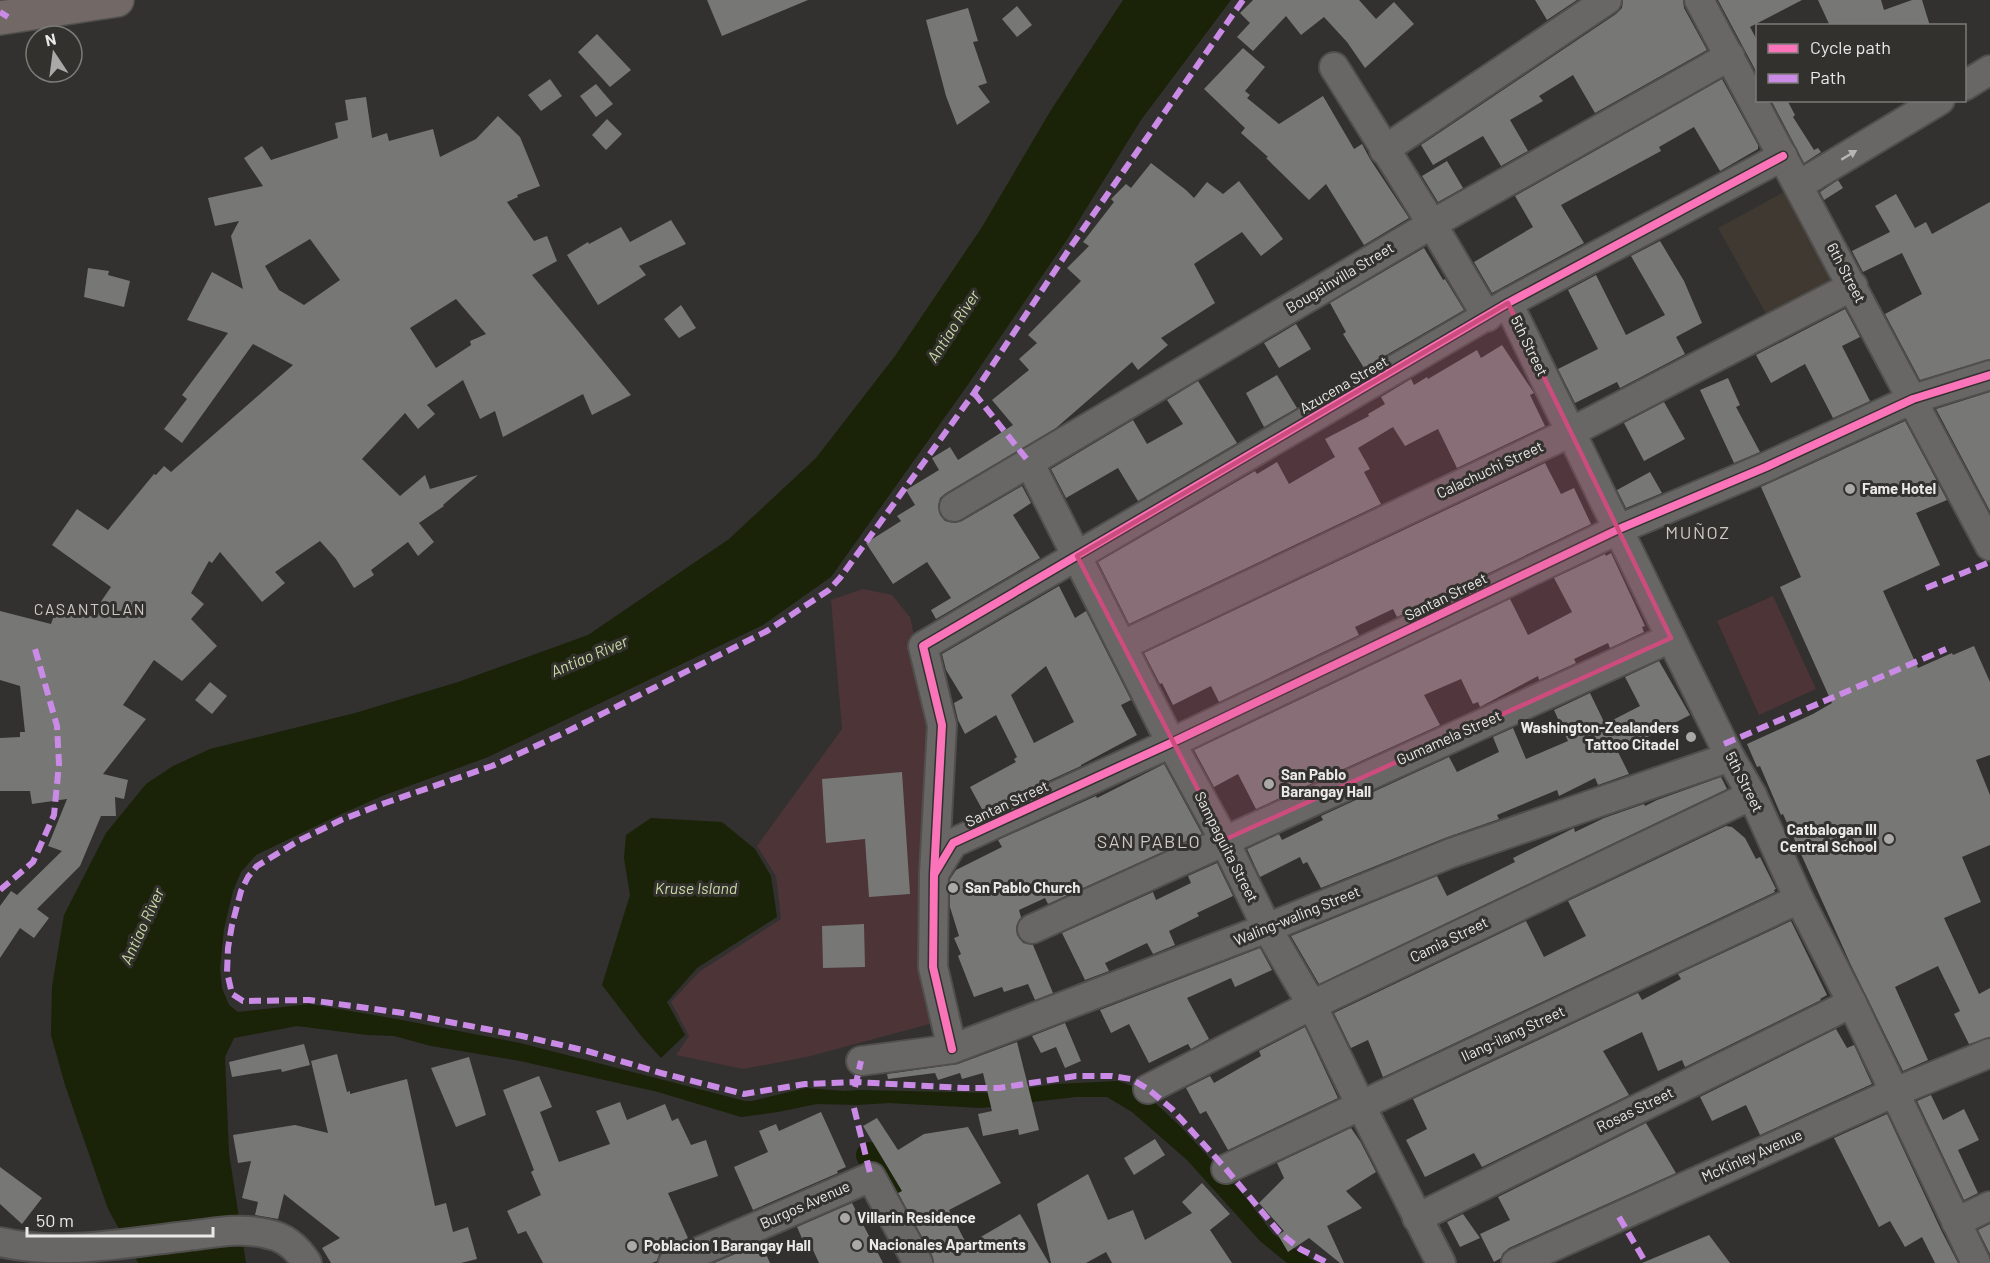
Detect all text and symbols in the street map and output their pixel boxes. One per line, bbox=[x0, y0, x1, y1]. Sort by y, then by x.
north arrow bbox=[24, 24, 84, 84]
legend bbox=[1756, 24, 1966, 102]
text: N bbox=[43, 28, 58, 49]
text: Cycle path bbox=[1810, 36, 1891, 58]
text: Path bbox=[1810, 66, 1846, 88]
one-way arrow bbox=[1841, 150, 1857, 161]
street label: Bougainvilla Street bbox=[1282, 238, 1397, 316]
street label: 6th Street bbox=[1824, 240, 1870, 306]
water label: Antiao River bbox=[922, 285, 984, 365]
street label: 5th Street bbox=[1508, 312, 1552, 379]
street label: Azucena Street bbox=[1296, 352, 1391, 417]
street label: Calachuchi Street bbox=[1433, 437, 1546, 502]
place label: Fame Hotel bbox=[1862, 479, 1936, 497]
marker: Fame Hotel bbox=[1843, 482, 1857, 496]
district label: MUÑOZ bbox=[1665, 521, 1731, 543]
street label: Santan Street bbox=[1401, 568, 1490, 624]
district label: CASANTOLAN bbox=[34, 599, 146, 618]
water label: Antiao River bbox=[547, 630, 631, 680]
street label: Gumamela Street bbox=[1393, 706, 1504, 768]
place label: Washington-Zealanders Tattoo Citadel bbox=[1521, 718, 1679, 753]
marker: Washington-Zealanders Tattoo Citadel bbox=[1684, 730, 1698, 744]
street label: 5th Street bbox=[1722, 748, 1768, 815]
place label: San Pablo Barangay Hall bbox=[1281, 765, 1371, 800]
street label: Santan Street bbox=[962, 776, 1051, 830]
marker: San Pablo Barangay Hall bbox=[1262, 777, 1276, 791]
street label: Sampaguita Street bbox=[1191, 788, 1263, 905]
place label: Catbalogan III Central School bbox=[1780, 820, 1877, 855]
district label: SAN PABLO bbox=[1097, 830, 1201, 852]
marker: Catbalogan III Central School bbox=[1882, 832, 1896, 846]
water label: Kruse Island bbox=[655, 878, 738, 897]
place label: San Pablo Church bbox=[965, 878, 1081, 896]
marker: San Pablo Church bbox=[946, 881, 960, 895]
street label: Waling-waling Street bbox=[1231, 881, 1362, 949]
water label: Antiao River bbox=[116, 883, 168, 967]
street label: Camia Street bbox=[1407, 912, 1490, 966]
street label: Ilang-ilang Street bbox=[1458, 1001, 1567, 1065]
street label: Rosas Street bbox=[1593, 1083, 1676, 1135]
street label: McKinley Avenue bbox=[1698, 1125, 1805, 1185]
street label: Burgos Avenue bbox=[757, 1176, 852, 1232]
scale bar bbox=[27, 1200, 213, 1238]
place label: Villarin Residence bbox=[857, 1208, 976, 1226]
text: 50 m bbox=[36, 1209, 74, 1231]
marker: Villarin Residence bbox=[838, 1211, 852, 1225]
place label: Nacionales Apartments bbox=[869, 1235, 1026, 1253]
place label: Poblacion 1 Barangay Hall bbox=[644, 1236, 811, 1254]
marker: Nacionales Apartments bbox=[850, 1238, 864, 1252]
marker: Poblacion 1 Barangay Hall bbox=[625, 1239, 639, 1253]

